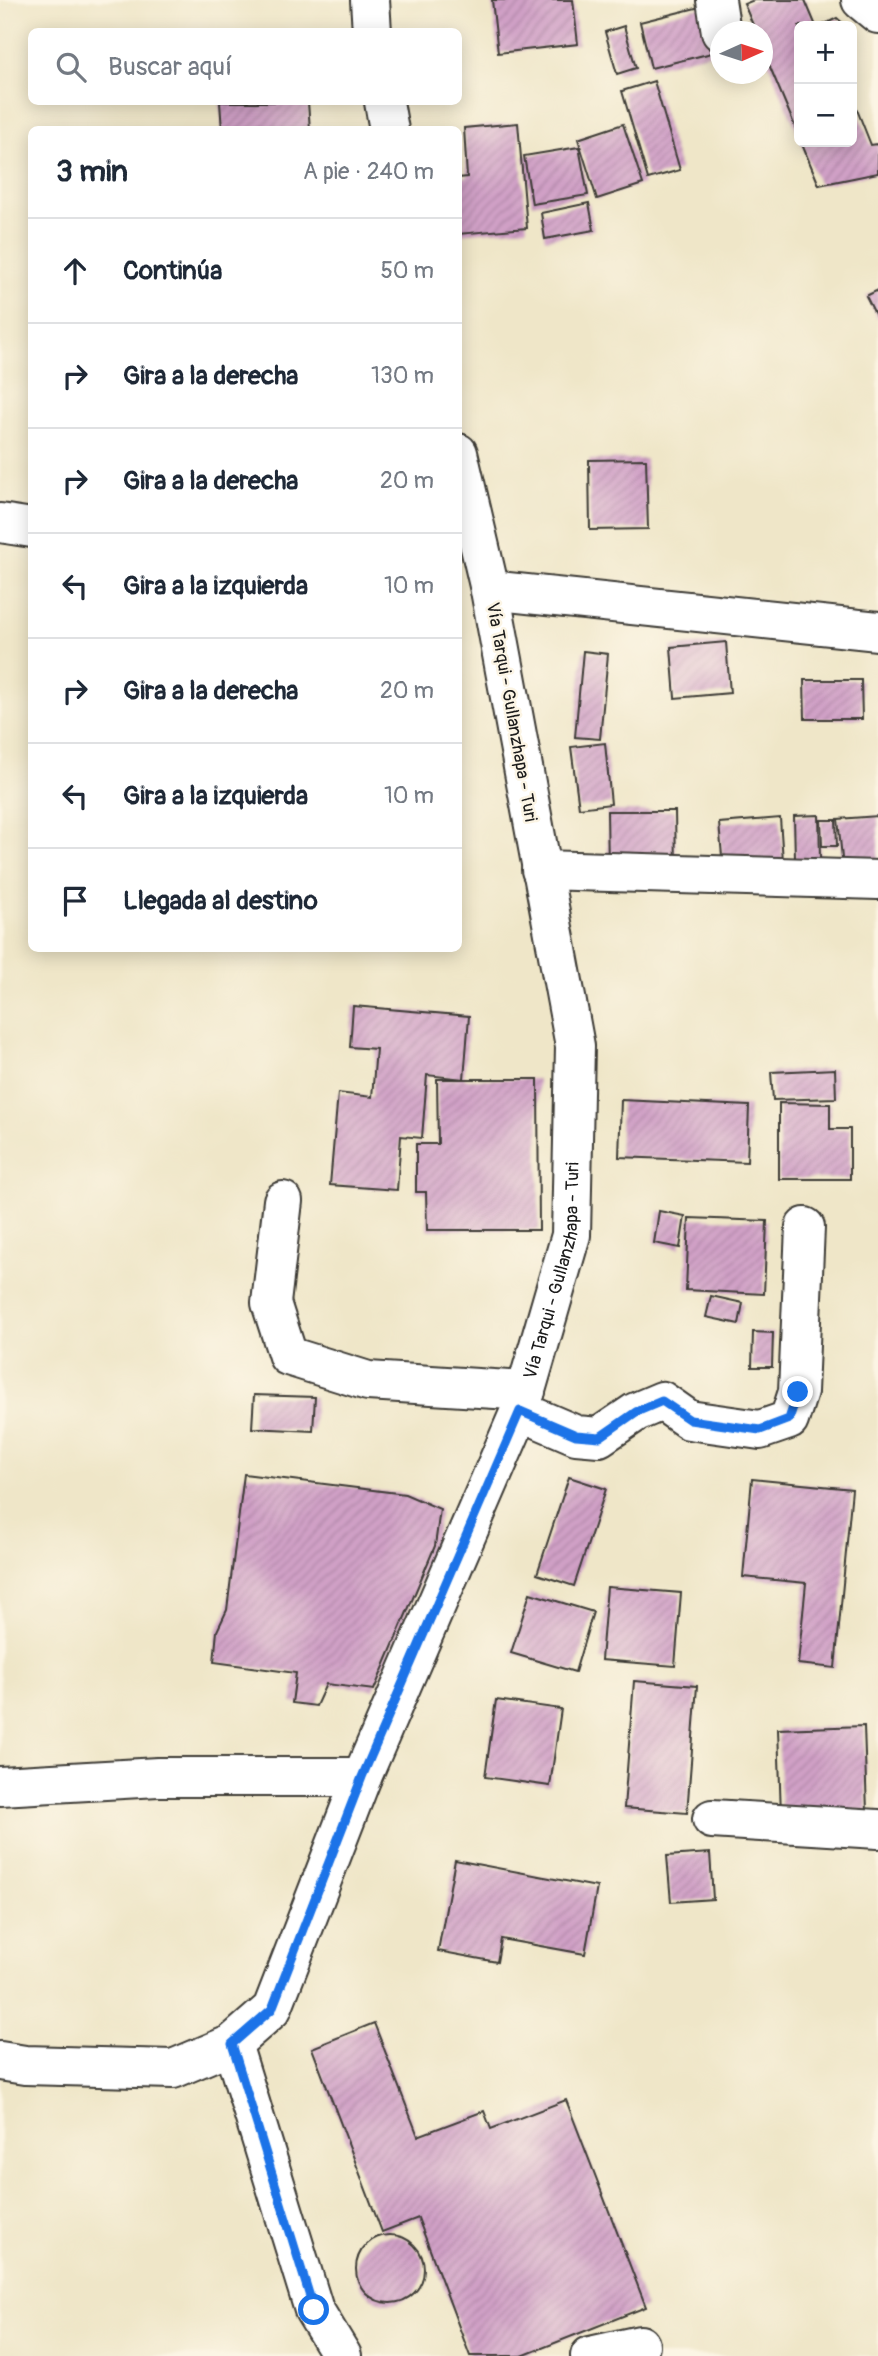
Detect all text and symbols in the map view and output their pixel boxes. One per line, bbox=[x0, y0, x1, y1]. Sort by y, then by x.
north arrow bbox=[710, 21, 773, 84]
map controls bbox=[794, 21, 857, 147]
button: + bbox=[794, 21, 857, 84]
search box bbox=[28, 28, 462, 105]
icon: search bbox=[52, 48, 90, 86]
text: Buscar aquí bbox=[108, 51, 232, 83]
button: − bbox=[794, 84, 857, 147]
text: 3 min bbox=[56, 153, 128, 190]
text: A pie · 240 m bbox=[303, 157, 434, 186]
icon: ahead bbox=[56, 252, 94, 290]
text: Continúa bbox=[123, 255, 222, 287]
text: 50 m bbox=[380, 256, 434, 285]
icon: right bbox=[56, 357, 94, 395]
text: Gira a la derecha bbox=[123, 360, 298, 392]
text: 130 m bbox=[371, 361, 434, 390]
icon: right bbox=[56, 462, 94, 500]
text: Gira a la derecha bbox=[123, 465, 298, 497]
text: 20 m bbox=[380, 466, 434, 495]
icon: left bbox=[56, 567, 94, 605]
text: Gira a la izquierda bbox=[123, 570, 308, 602]
text: 10 m bbox=[384, 571, 434, 600]
street label: Vía Tarqui - Gullanzhapa - Turi bbox=[481, 601, 542, 824]
icon: right bbox=[56, 672, 94, 710]
text: Gira a la derecha bbox=[123, 675, 298, 707]
text: 20 m bbox=[380, 676, 434, 705]
icon: left bbox=[56, 777, 94, 815]
text: Gira a la izquierda bbox=[123, 780, 308, 812]
text: 10 m bbox=[384, 781, 434, 810]
icon: arrive bbox=[56, 882, 94, 920]
text: Llegada al destino bbox=[123, 885, 318, 917]
street label: Vía Tarqui - Gullanzhapa - Turi bbox=[519, 1162, 585, 1382]
route end bbox=[782, 1376, 813, 1407]
route start bbox=[298, 2294, 329, 2325]

